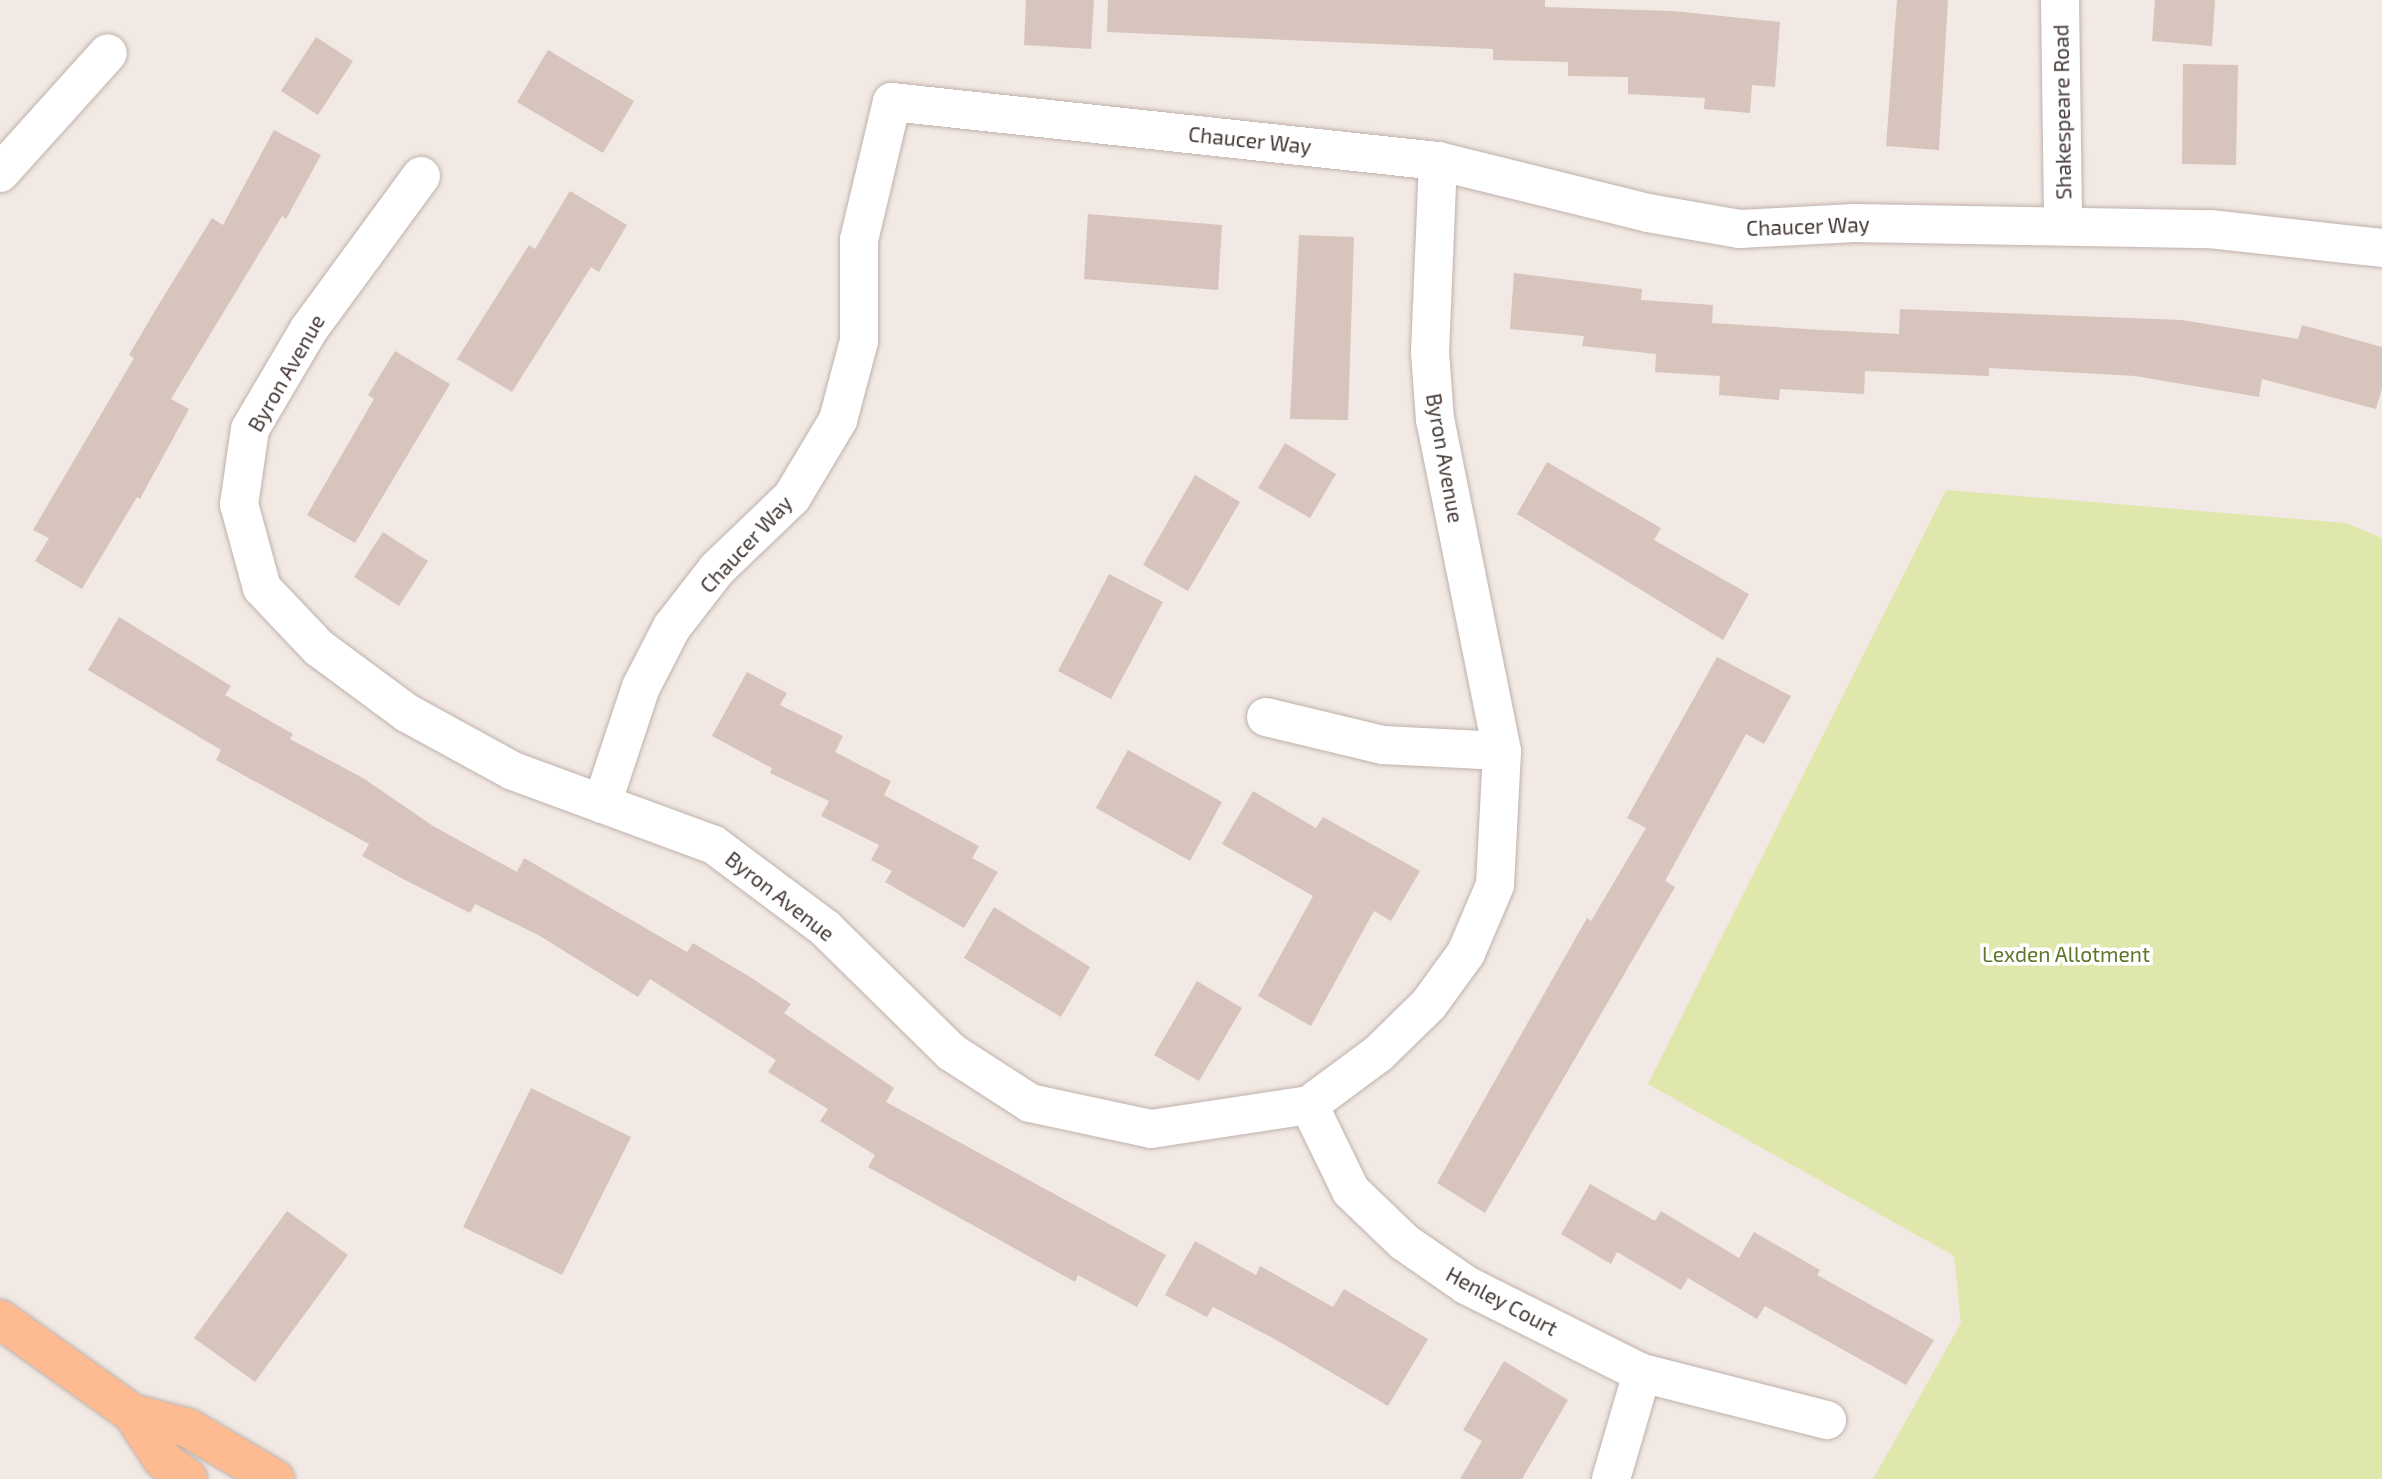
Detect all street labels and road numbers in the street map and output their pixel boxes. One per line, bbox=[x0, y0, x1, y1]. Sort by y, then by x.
street label: Shakespeare Road bbox=[2048, 24, 2076, 200]
street label: Chaucer Way bbox=[1187, 121, 1313, 159]
street label: Chaucer Way bbox=[1745, 211, 1871, 241]
street label: Byron Avenue bbox=[242, 310, 330, 436]
street label: Byron Avenue bbox=[1421, 391, 1469, 525]
street label: Chaucer Way bbox=[694, 490, 798, 598]
street label: Byron Avenue bbox=[720, 846, 840, 946]
street label: Henley Court bbox=[1442, 1261, 1562, 1341]

